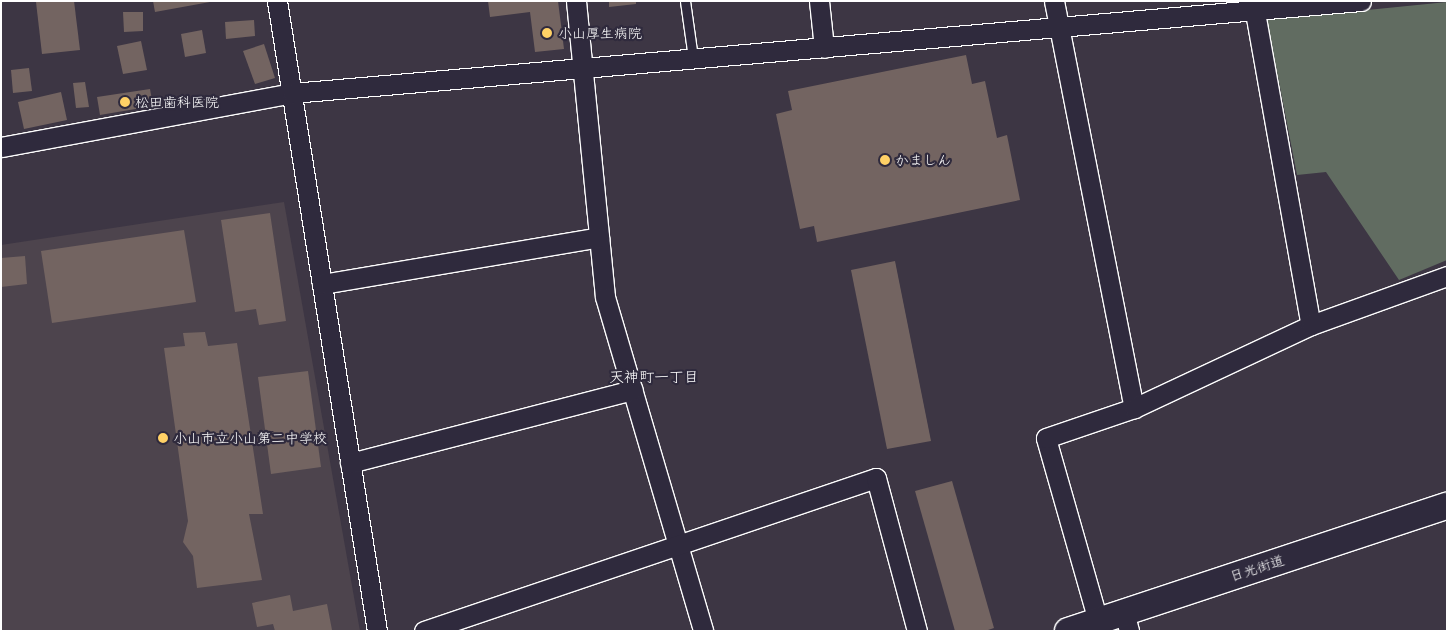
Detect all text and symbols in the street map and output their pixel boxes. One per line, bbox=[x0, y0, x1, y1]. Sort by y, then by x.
place label: 小山厚生病院 bbox=[558, 25, 642, 41]
marker: 小山厚生病院 bbox=[540, 26, 554, 40]
place label: 松田歯科医院 bbox=[135, 94, 219, 110]
marker: 松田歯科医院 bbox=[119, 96, 131, 108]
place label: かましん bbox=[895, 152, 951, 168]
marker: かましん bbox=[879, 154, 891, 166]
district label: 天神町一丁目 bbox=[609, 367, 699, 385]
place label: 小山市立小山第二中学校 bbox=[173, 430, 327, 446]
marker: 小山市立小山第二中学校 bbox=[157, 432, 169, 444]
street label: 日光街道 bbox=[1228, 551, 1286, 585]

